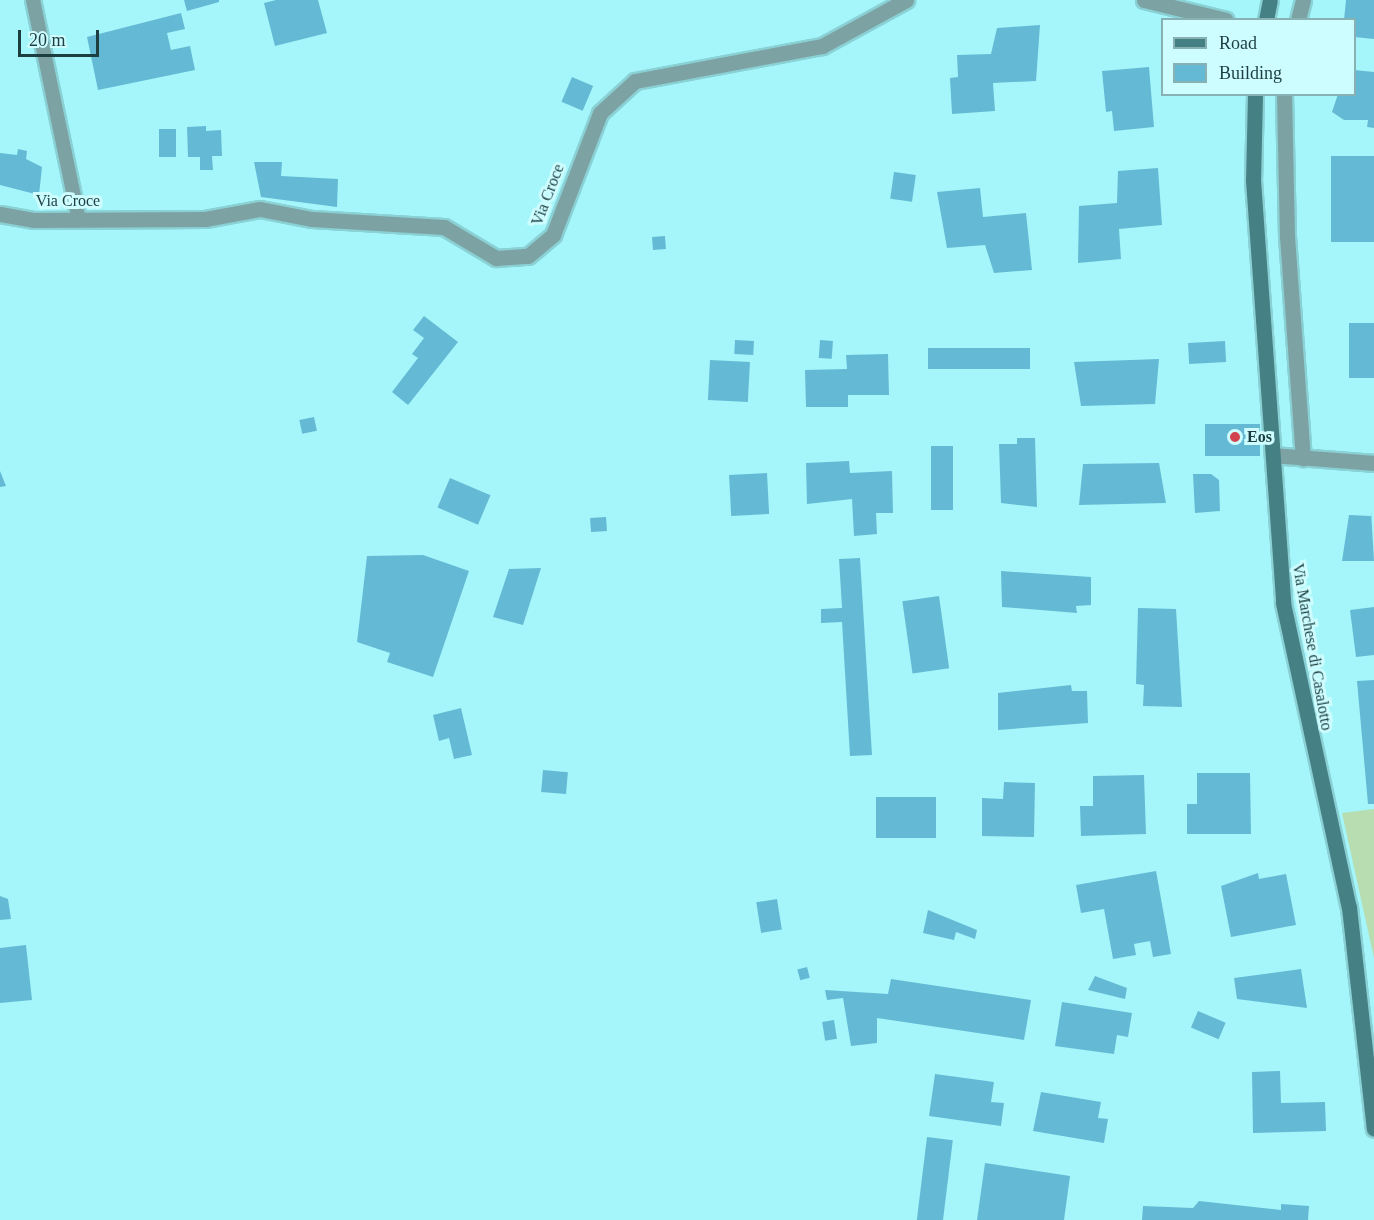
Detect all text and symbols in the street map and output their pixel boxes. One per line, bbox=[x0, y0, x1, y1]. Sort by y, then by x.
scale bar bbox=[21, 18, 102, 56]
legend bbox=[1161, 18, 1356, 96]
text: 20 m bbox=[29, 30, 66, 50]
text: Road bbox=[1219, 33, 1257, 53]
text: Building bbox=[1219, 63, 1282, 83]
street label: Via Croce bbox=[528, 162, 568, 228]
street label: Via Croce bbox=[36, 191, 100, 211]
place label: Eos bbox=[1247, 427, 1272, 447]
marker: Eos bbox=[1228, 430, 1242, 444]
street label: Via Marchese di Casalotto bbox=[1288, 562, 1336, 732]

